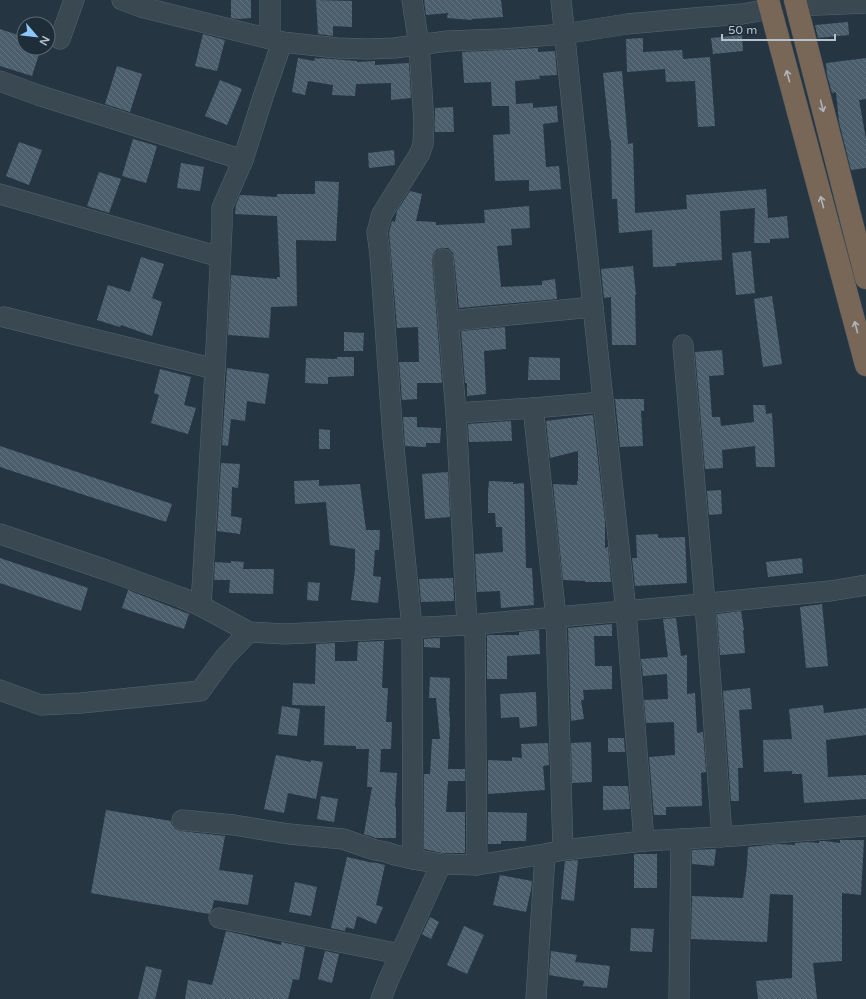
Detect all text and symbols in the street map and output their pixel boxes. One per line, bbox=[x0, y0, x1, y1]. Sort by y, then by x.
north arrow bbox=[16, 16, 56, 56]
scale bar bbox=[722, 16, 835, 42]
text: 50 m bbox=[728, 23, 757, 37]
text: N bbox=[37, 34, 52, 47]
one-way arrow bbox=[784, 70, 791, 83]
one-way arrow bbox=[819, 99, 826, 112]
one-way arrow bbox=[818, 196, 825, 209]
one-way arrow bbox=[852, 321, 859, 334]

